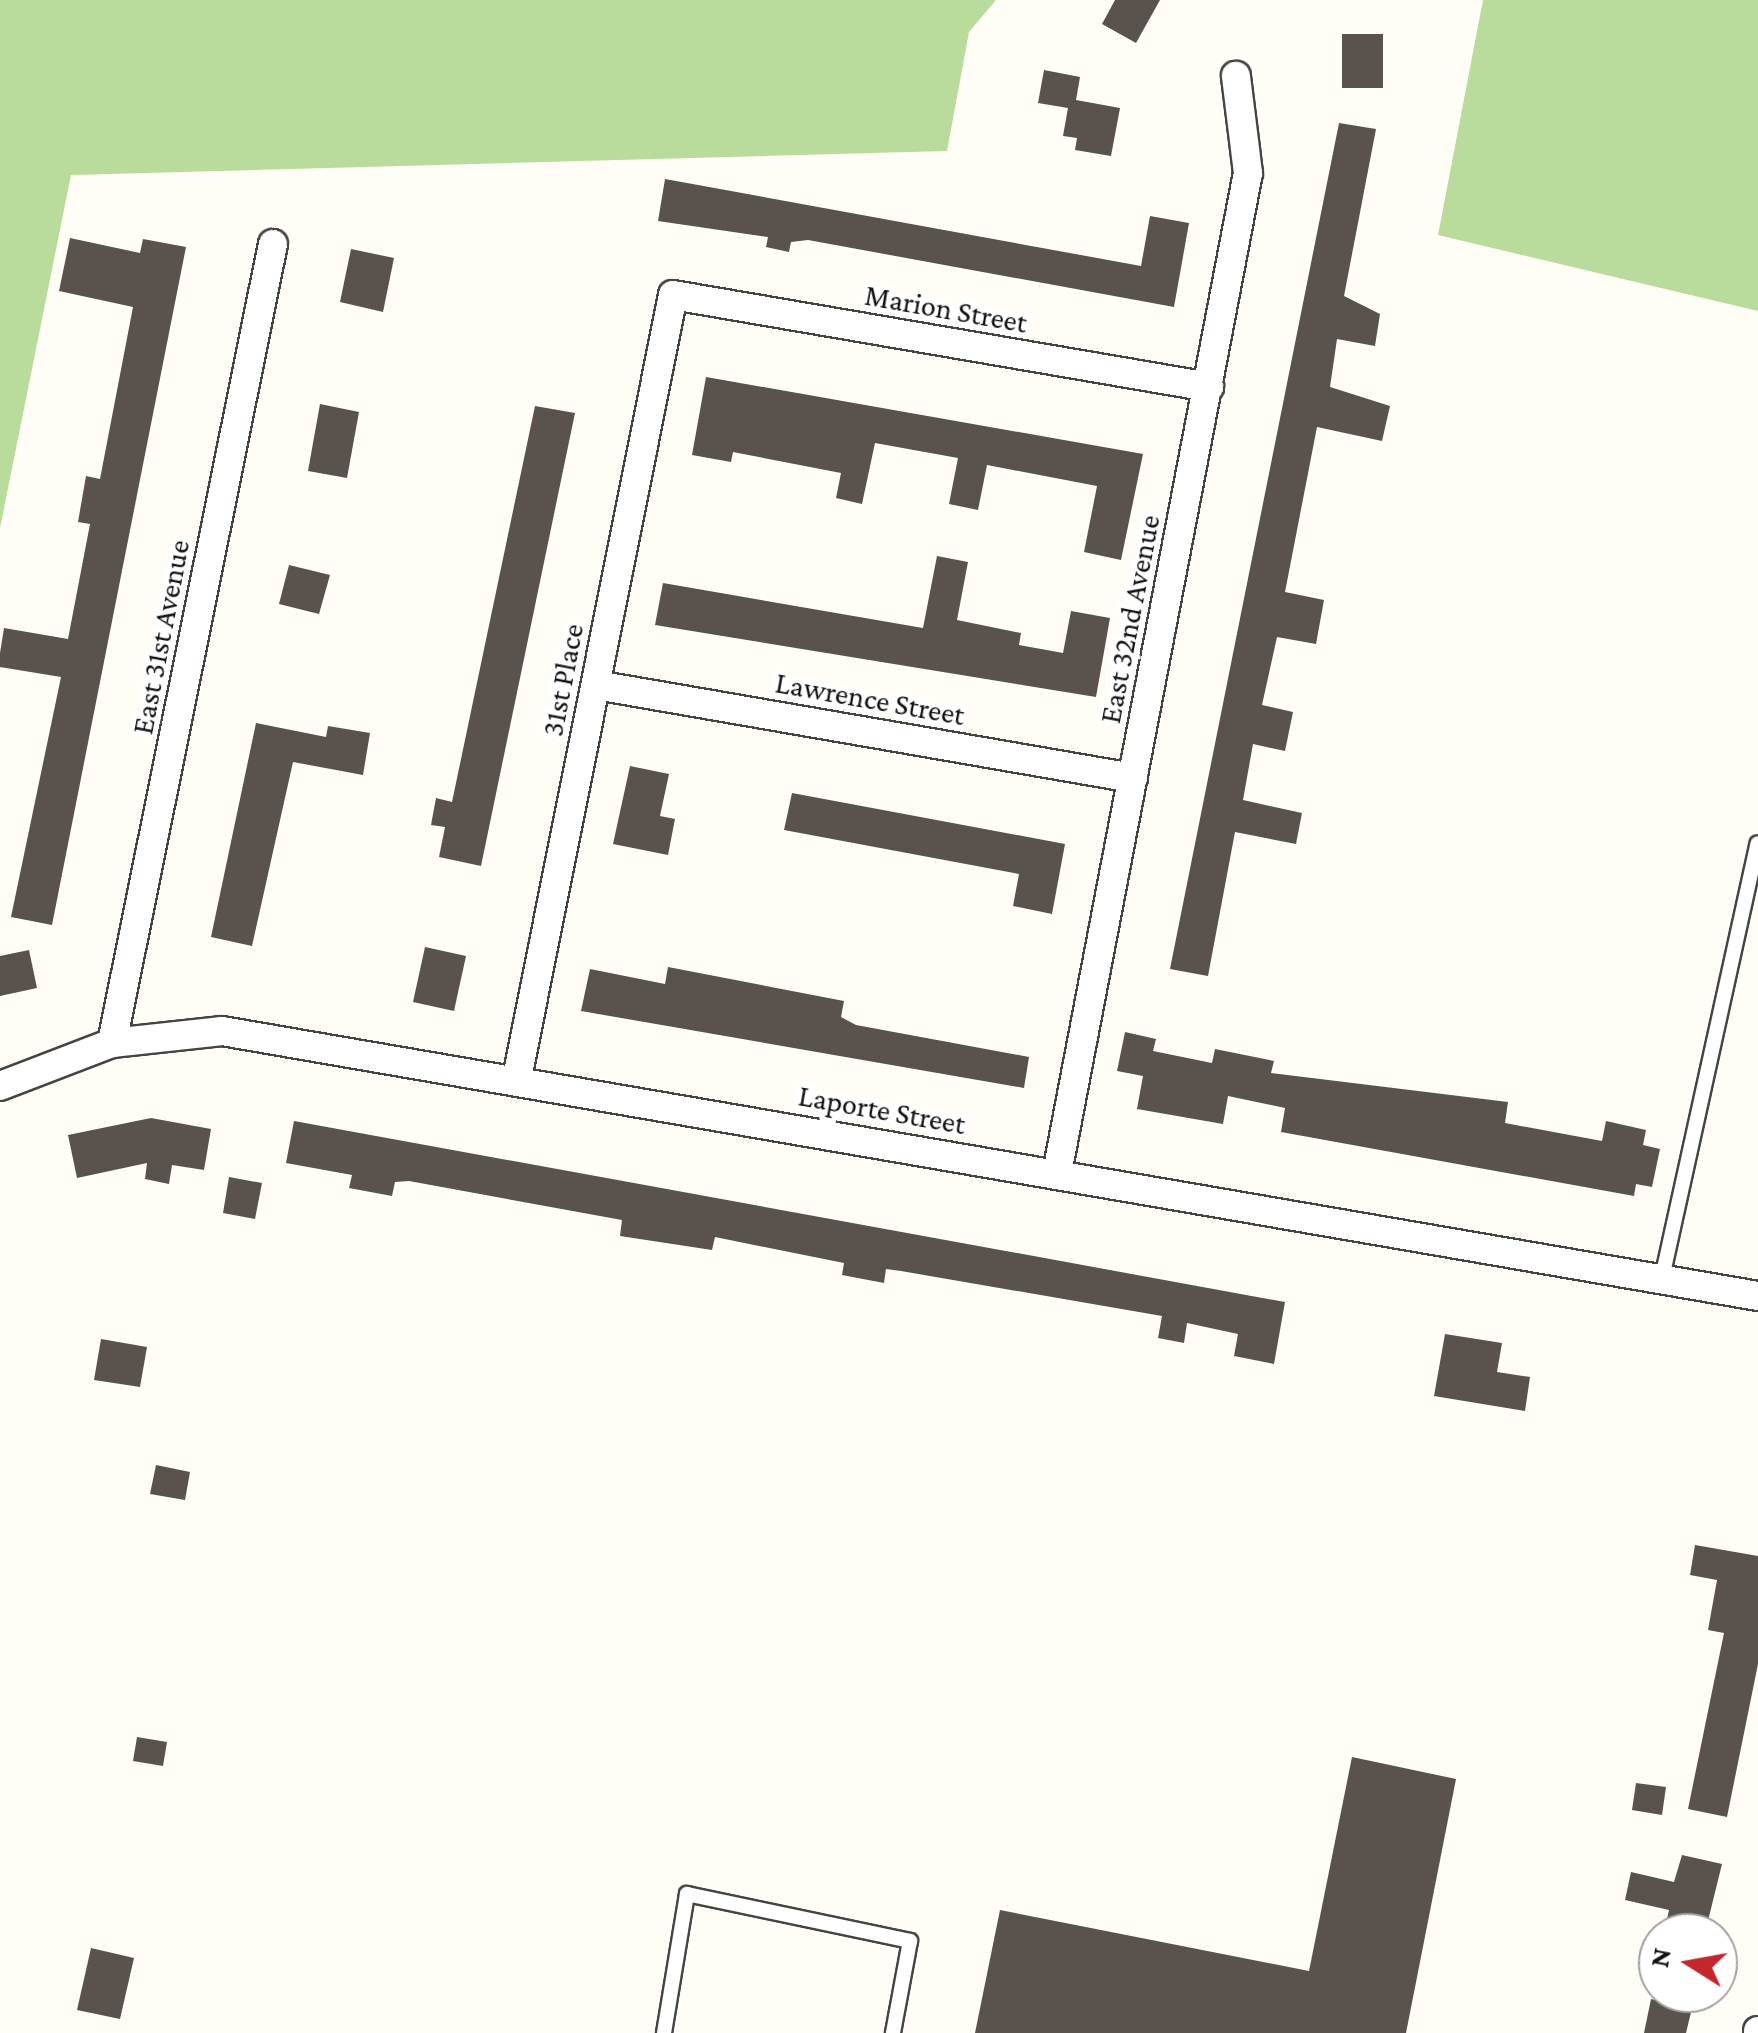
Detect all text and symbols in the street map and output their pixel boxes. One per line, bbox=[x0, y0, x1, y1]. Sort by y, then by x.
street label: Marion Street bbox=[862, 277, 1030, 341]
street label: East 32nd Avenue bbox=[1092, 512, 1168, 726]
street label: East 31st Avenue bbox=[124, 537, 198, 737]
street label: 31st Place bbox=[534, 621, 592, 739]
street label: Lawrence Street bbox=[773, 665, 967, 733]
street label: Laporte Street bbox=[796, 1078, 968, 1142]
north arrow bbox=[1638, 1913, 1738, 2013]
text: N bbox=[1643, 1945, 1677, 1970]

